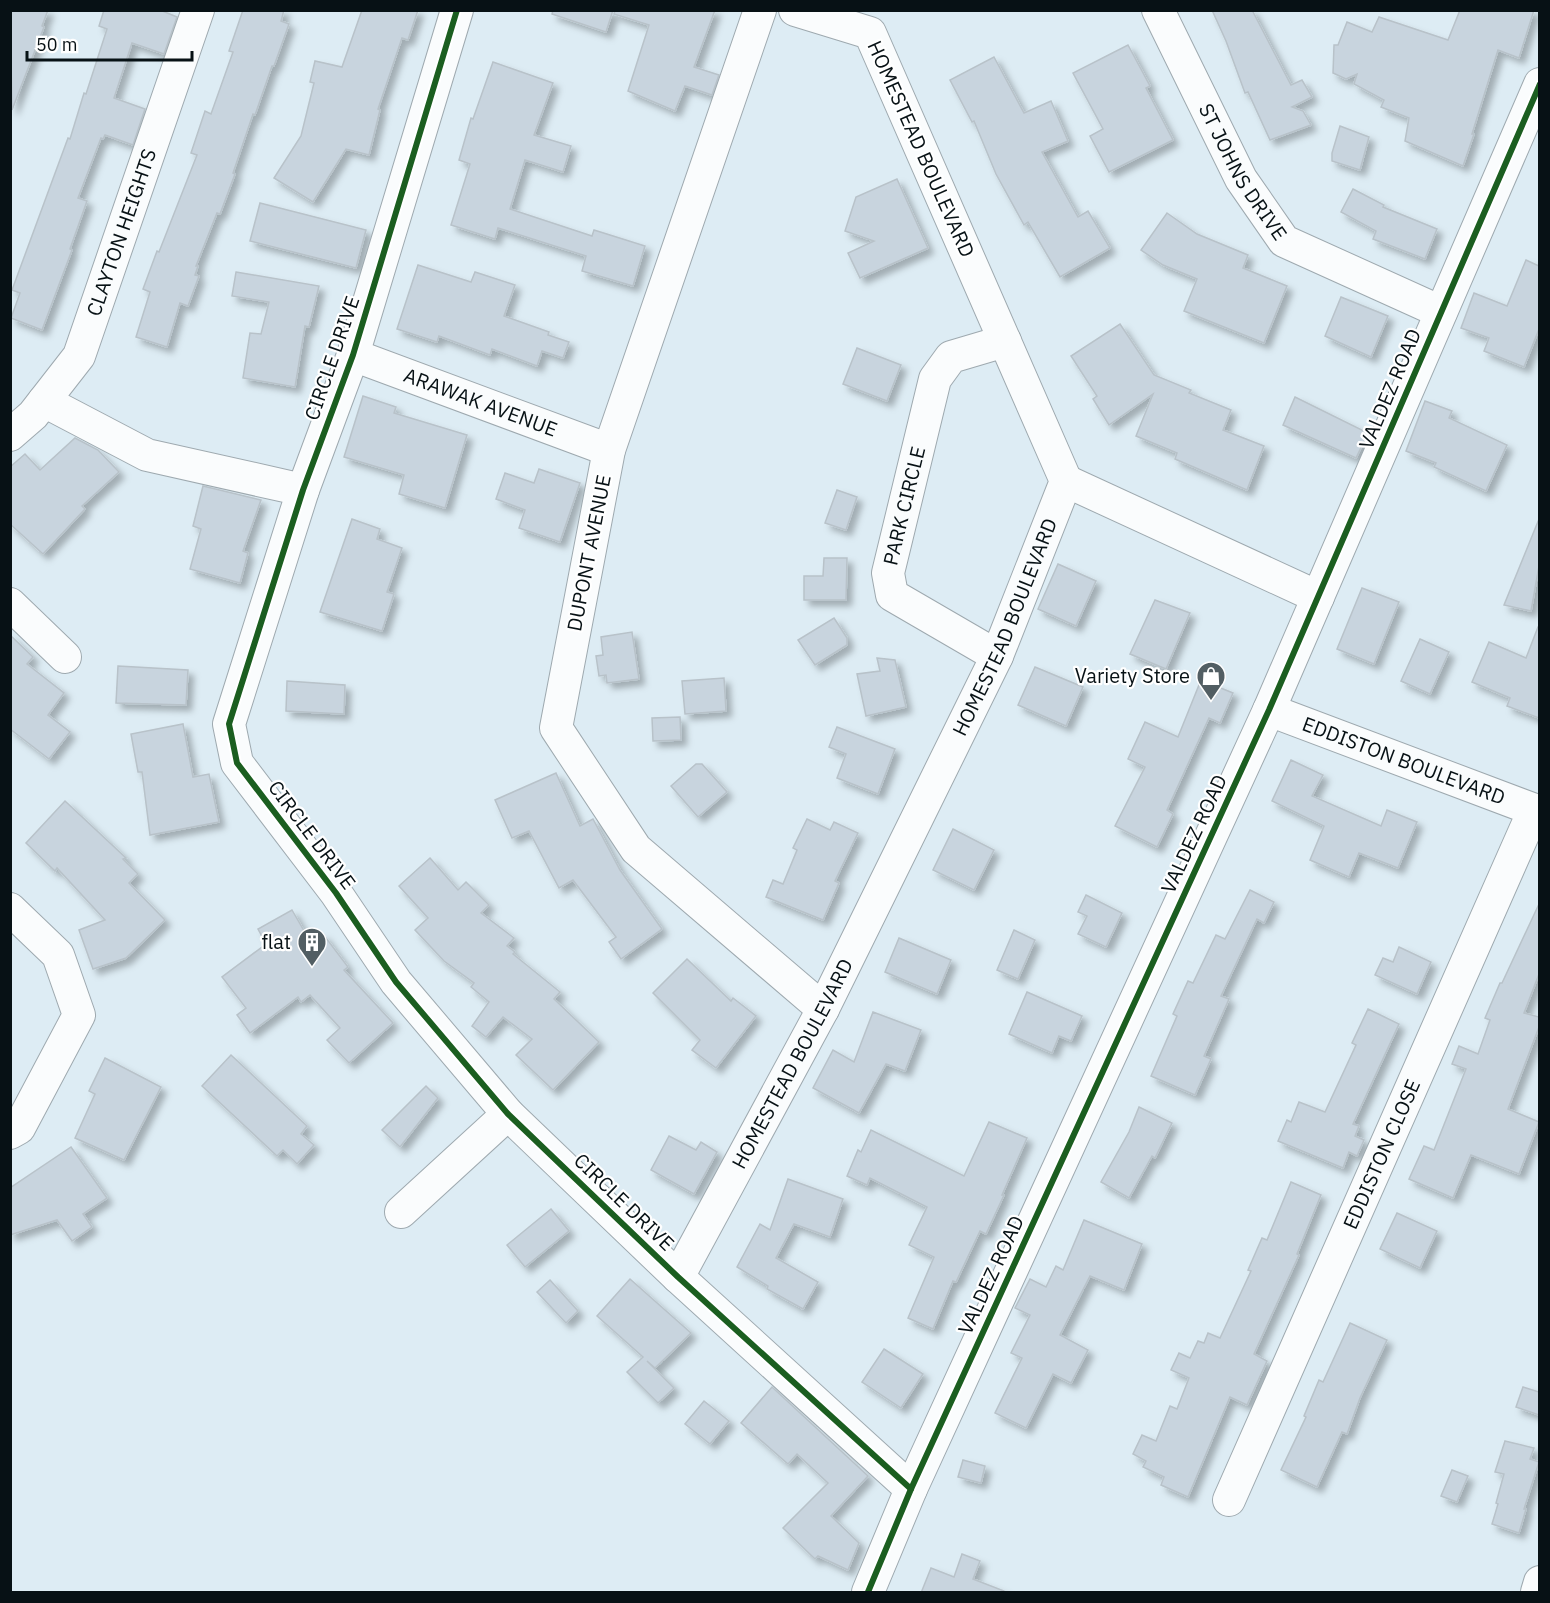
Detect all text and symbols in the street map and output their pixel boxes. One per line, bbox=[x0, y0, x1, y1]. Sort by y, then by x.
scale bar bbox=[27, 24, 192, 62]
text: 50 m bbox=[36, 33, 78, 56]
street label: HOMESTEAD BOULEVARD bbox=[861, 36, 981, 261]
street label: ST JOHNS DRIVE bbox=[1193, 99, 1294, 246]
street label: CLAYTON HEIGHTS bbox=[80, 145, 162, 320]
street label: CIRCLE DRIVE bbox=[298, 292, 365, 424]
street label: VALDEZ ROAD bbox=[1352, 324, 1427, 453]
street label: ARAWAK AVENUE bbox=[400, 361, 561, 443]
street label: PARK CIRCLE bbox=[876, 443, 931, 568]
street label: DUPONT AVENUE bbox=[560, 472, 617, 633]
street label: HOMESTEAD BOULEVARD bbox=[946, 514, 1063, 740]
shop icon: Variety Store bbox=[1195, 660, 1227, 702]
place label: Variety Store bbox=[1075, 662, 1190, 689]
street label: EDDISTON BOULEVARD bbox=[1299, 710, 1509, 811]
street label: VALDEZ ROAD bbox=[1154, 770, 1233, 898]
street label: CIRCLE DRIVE bbox=[263, 775, 362, 895]
building icon: flat bbox=[296, 926, 328, 968]
place label: flat bbox=[261, 928, 291, 955]
street label: HOMESTEAD BOULEVARD bbox=[725, 954, 859, 1173]
street label: EDDISTON CLOSE bbox=[1336, 1075, 1426, 1233]
street label: CIRCLE DRIVE bbox=[568, 1147, 680, 1256]
street label: VALDEZ ROAD bbox=[951, 1211, 1030, 1339]

